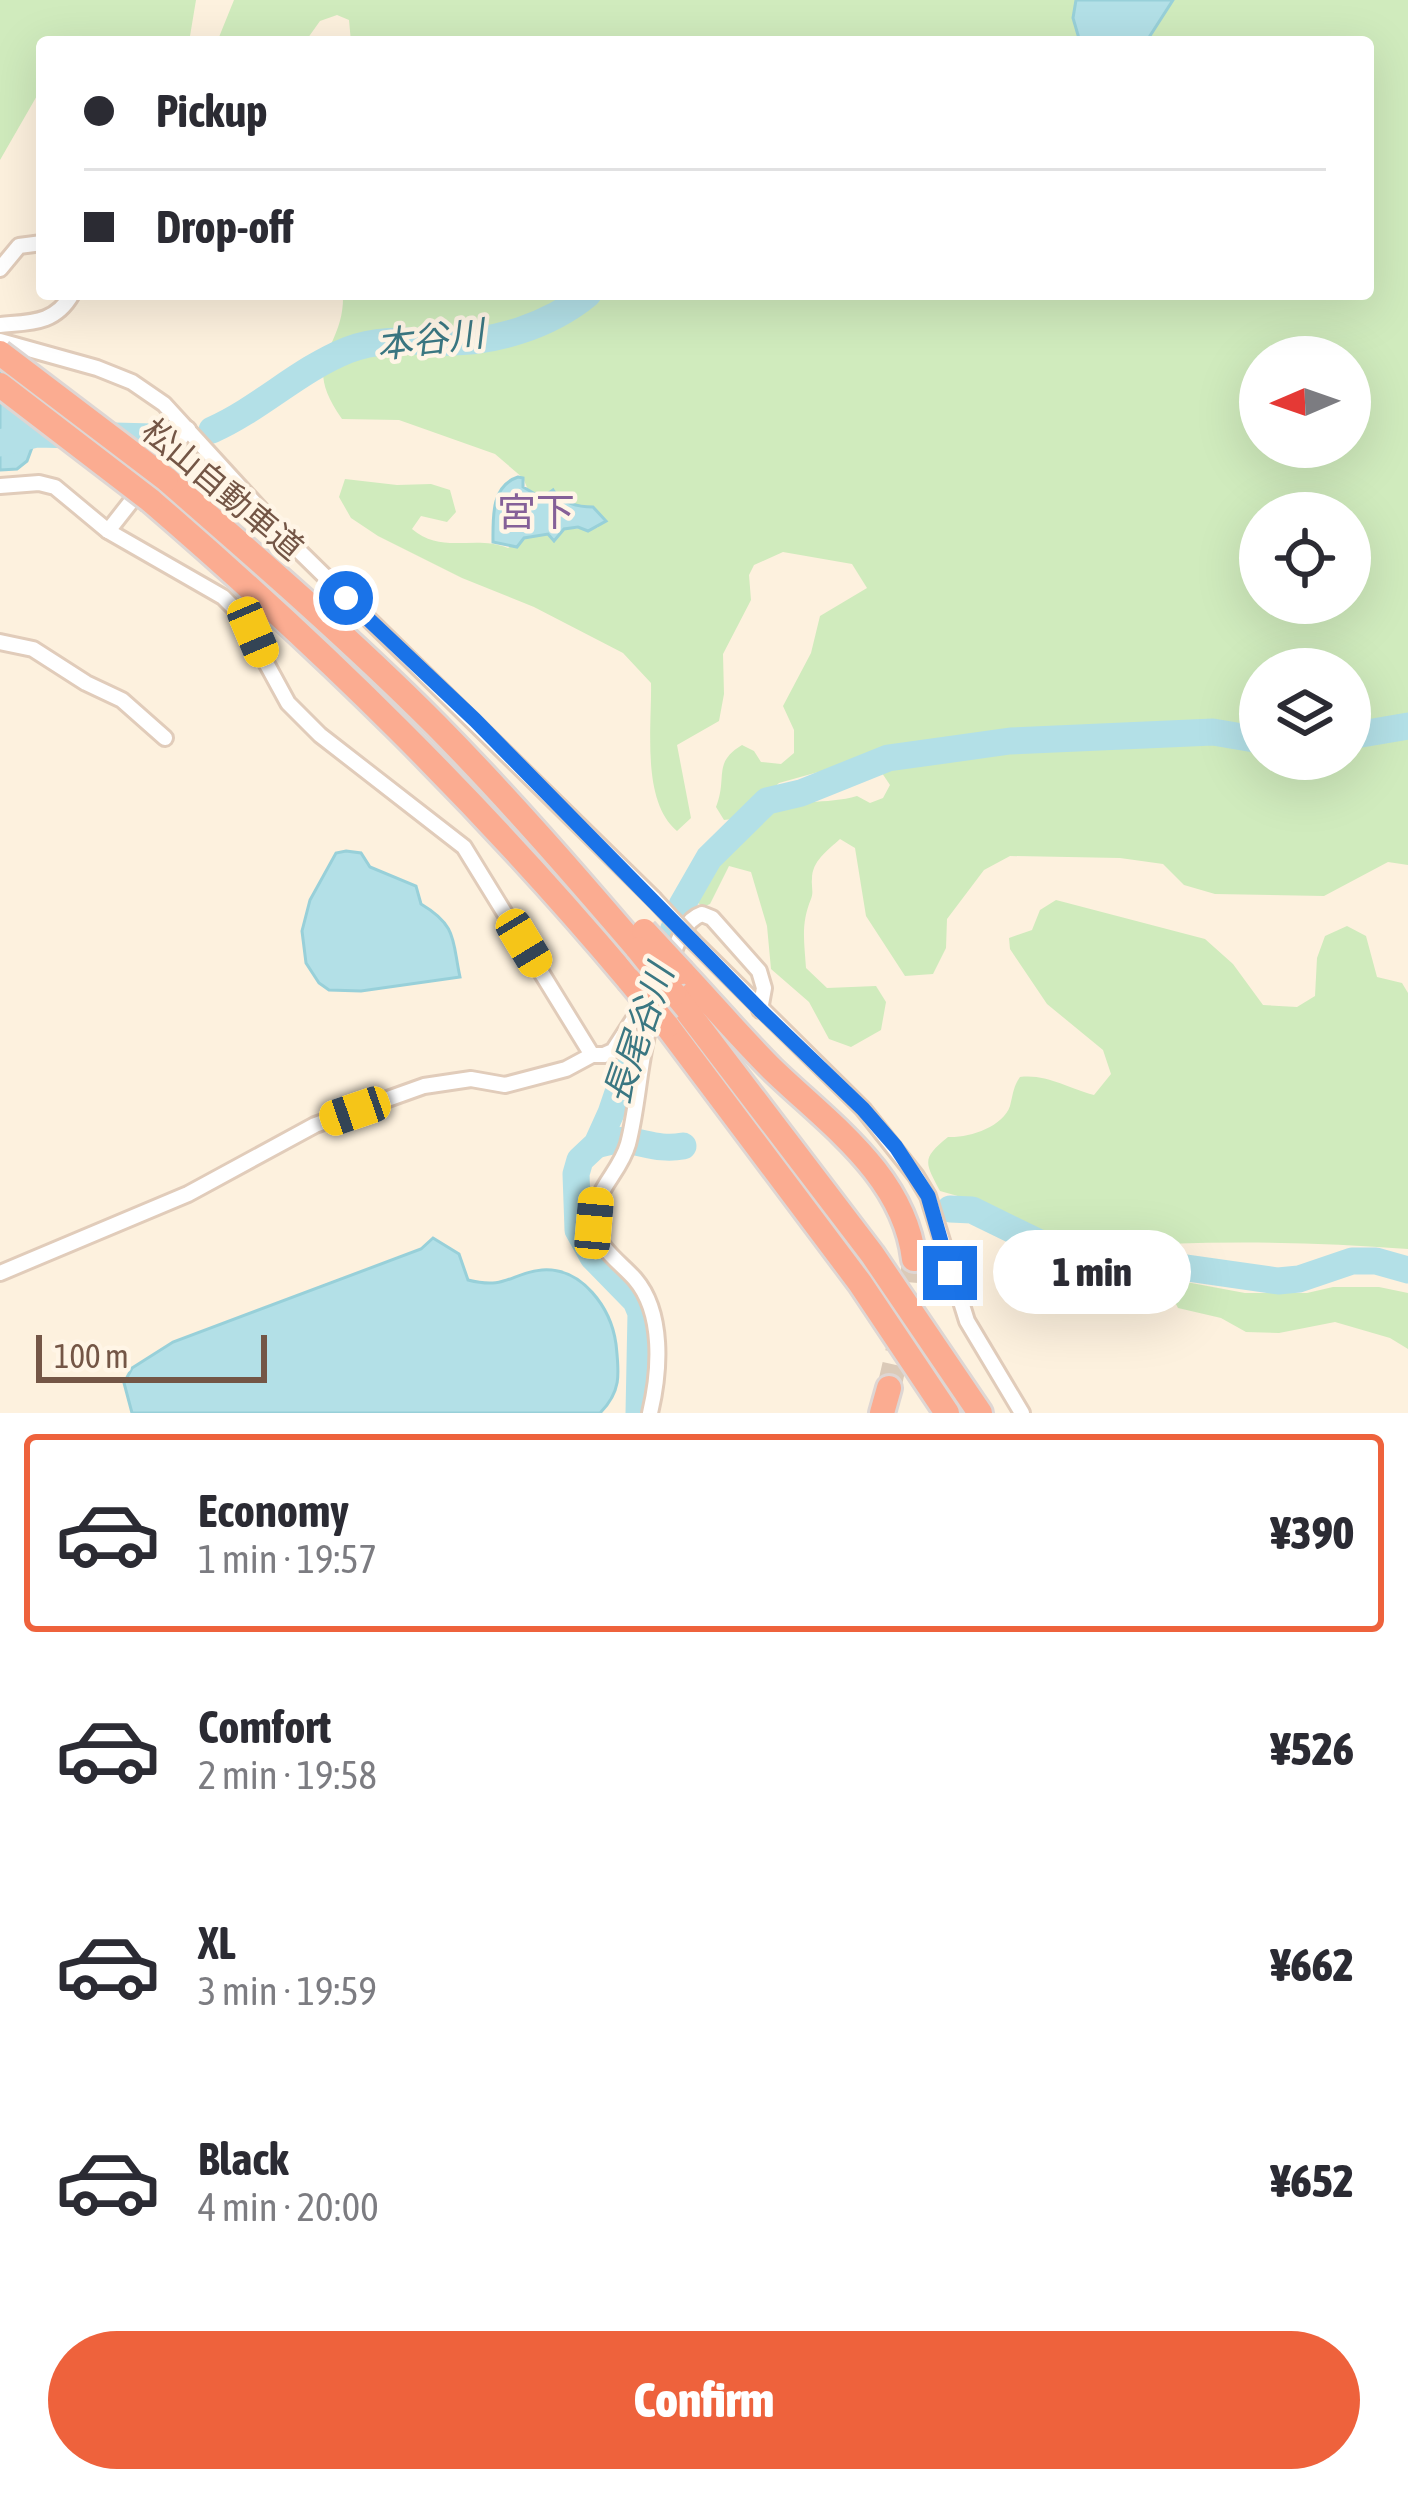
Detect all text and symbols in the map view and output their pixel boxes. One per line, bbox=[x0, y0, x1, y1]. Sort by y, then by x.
text: Pickup bbox=[156, 85, 267, 137]
text: Drop-off bbox=[156, 201, 294, 253]
water label: 本谷川 bbox=[374, 311, 490, 366]
north arrow bbox=[1239, 336, 1371, 468]
map controls bbox=[1239, 336, 1371, 780]
street label: 松山自動車道 bbox=[135, 411, 311, 567]
district label: 宮下 bbox=[497, 490, 575, 534]
button: locate bbox=[1239, 492, 1371, 624]
route start bbox=[319, 571, 373, 625]
car bbox=[222, 592, 284, 672]
button: layers bbox=[1239, 648, 1371, 780]
car bbox=[490, 903, 558, 983]
water label: 長尾谷川 bbox=[595, 955, 683, 1109]
car bbox=[315, 1082, 395, 1140]
car bbox=[573, 1186, 615, 1260]
callout: 1 min bbox=[992, 1231, 1190, 1315]
route end bbox=[923, 1246, 977, 1300]
text: 1 min bbox=[1052, 1250, 1132, 1294]
scale bar bbox=[36, 1329, 267, 1382]
text: 100 m bbox=[54, 1337, 129, 1375]
icon: car bbox=[54, 1479, 162, 1587]
text: Economy bbox=[198, 1485, 349, 1537]
text: ¥390 bbox=[1271, 1507, 1354, 1559]
text: 1 min · 19:57 bbox=[198, 1537, 377, 1581]
icon: car bbox=[54, 1695, 162, 1803]
text: Comfort bbox=[198, 1701, 331, 1753]
text: ¥526 bbox=[1271, 1723, 1354, 1775]
text: 2 min · 19:58 bbox=[198, 1753, 377, 1797]
icon: car bbox=[54, 1911, 162, 2019]
text: XL bbox=[198, 1917, 236, 1969]
text: ¥662 bbox=[1271, 1939, 1354, 1991]
text: 3 min · 19:59 bbox=[198, 1969, 377, 2013]
icon: car bbox=[54, 2127, 162, 2235]
text: Black bbox=[198, 2133, 289, 2185]
text: ¥652 bbox=[1271, 2155, 1354, 2207]
text: 4 min · 20:00 bbox=[198, 2185, 379, 2229]
button: Confirm bbox=[48, 2331, 1360, 2469]

